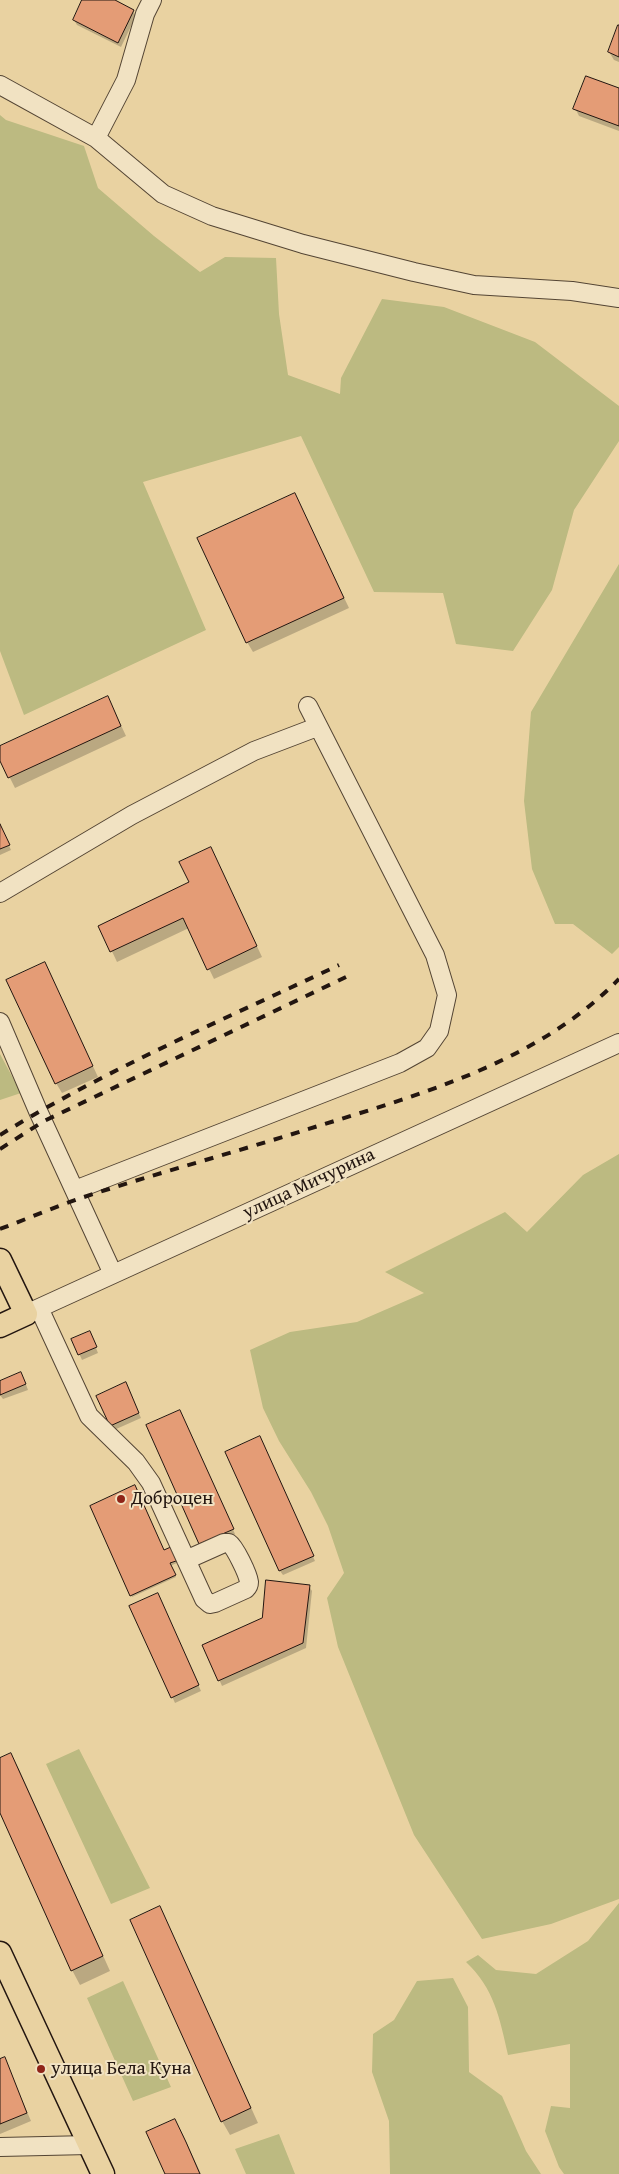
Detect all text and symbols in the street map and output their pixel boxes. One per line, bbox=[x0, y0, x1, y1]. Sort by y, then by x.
street label: улица Мичурина bbox=[239, 1143, 379, 1225]
place label: Доброцен bbox=[131, 1488, 213, 1510]
marker: Доброцен bbox=[115, 1493, 127, 1505]
place label: улица Бела Куна bbox=[51, 2058, 191, 2080]
marker: улица Бела Куна bbox=[35, 2063, 47, 2075]

